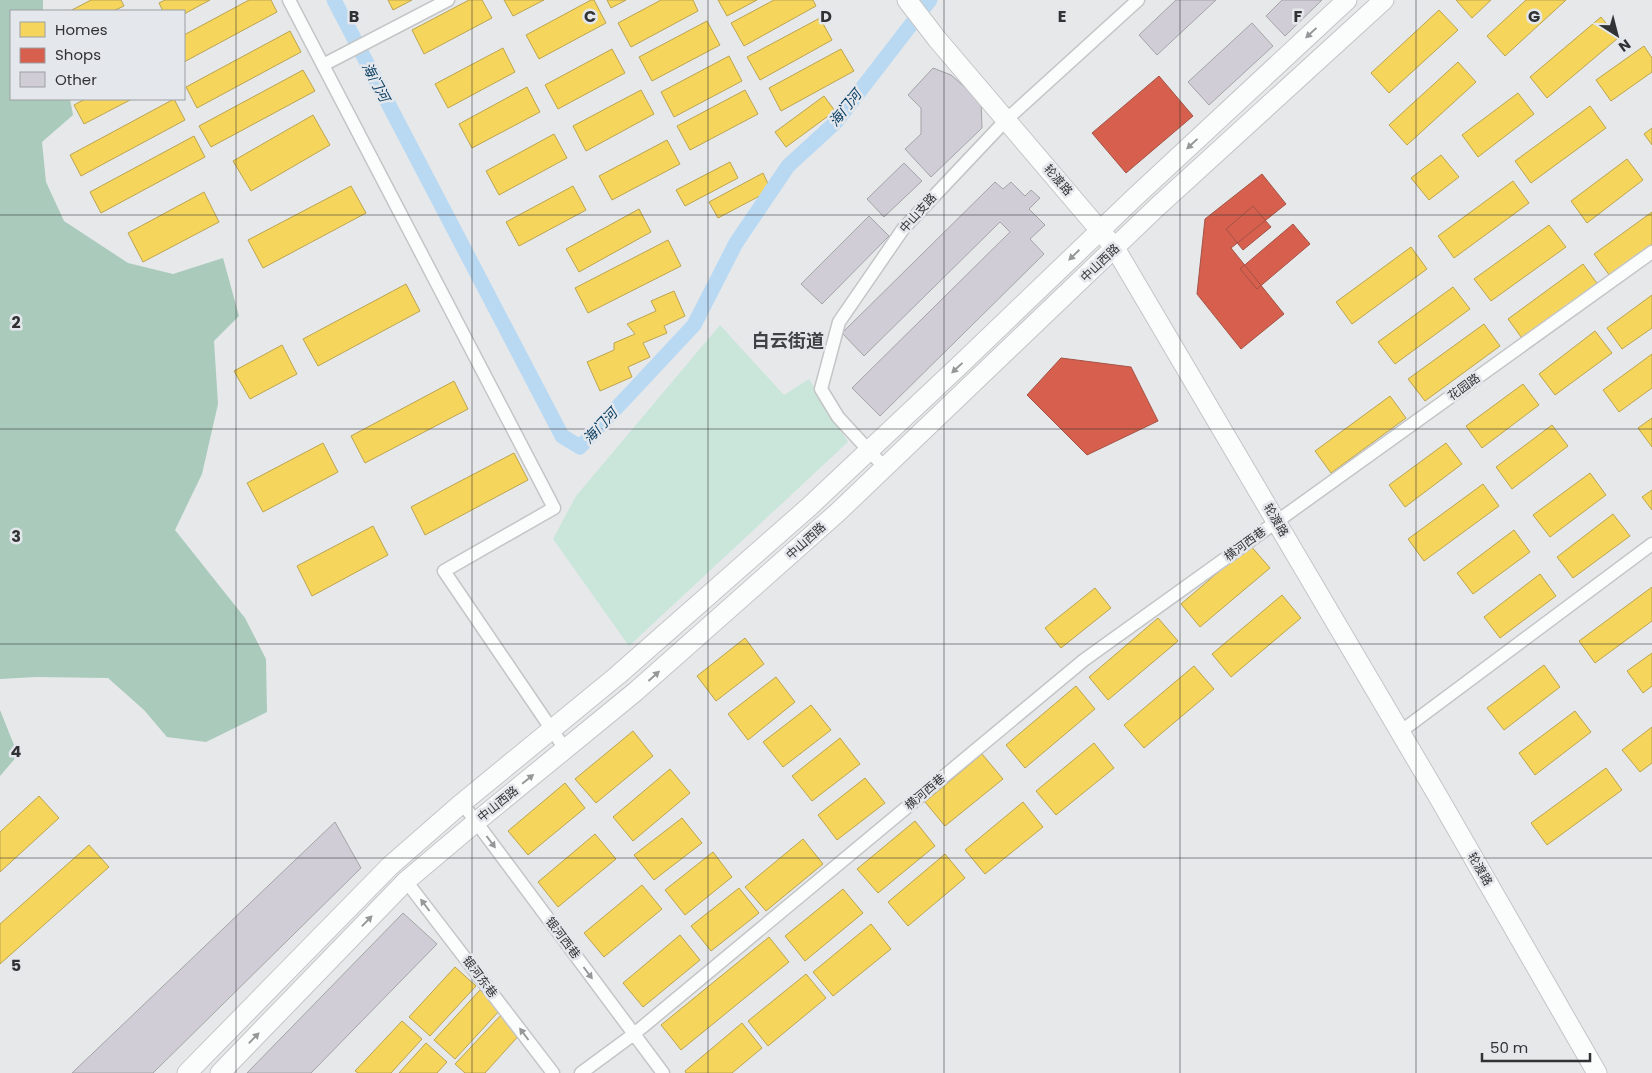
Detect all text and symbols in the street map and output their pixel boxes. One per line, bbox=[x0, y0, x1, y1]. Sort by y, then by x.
text: B bbox=[349, 5, 359, 28]
text: C bbox=[584, 5, 596, 28]
text: D bbox=[820, 5, 832, 28]
text: E bbox=[1058, 5, 1066, 28]
text: F bbox=[1294, 5, 1303, 28]
text: G bbox=[1528, 5, 1540, 28]
legend bbox=[10, 10, 185, 100]
north arrow bbox=[1592, 10, 1642, 60]
text: Homes bbox=[55, 19, 108, 40]
one-way arrow bbox=[1305, 27, 1317, 39]
text: N bbox=[1615, 34, 1635, 57]
text: Shops bbox=[55, 44, 101, 65]
water label: 海门河 bbox=[357, 59, 396, 108]
text: Other bbox=[55, 69, 97, 90]
water label: 海门河 bbox=[824, 83, 868, 131]
one-way arrow bbox=[1186, 138, 1198, 150]
street label: 轮渡路 bbox=[1040, 161, 1077, 199]
street label: 中山支路 bbox=[895, 189, 940, 236]
street label: 中山西路 bbox=[1076, 240, 1123, 285]
one-way arrow bbox=[1068, 249, 1080, 261]
text: 2 bbox=[11, 311, 21, 334]
district label: 白云街道 bbox=[752, 328, 824, 353]
one-way arrow bbox=[951, 362, 963, 374]
street label: 花园路 bbox=[1444, 369, 1483, 404]
water label: 海门河 bbox=[578, 402, 624, 448]
street label: 轮渡路 bbox=[1260, 500, 1293, 540]
street label: 中山西路 bbox=[782, 518, 829, 563]
street label: 横河西巷 bbox=[1220, 523, 1269, 565]
text: 3 bbox=[11, 525, 21, 548]
one-way arrow bbox=[647, 670, 659, 682]
text: 4 bbox=[11, 740, 22, 763]
street label: 横河西巷 bbox=[901, 770, 949, 814]
one-way arrow bbox=[521, 774, 534, 785]
street label: 中山西路 bbox=[474, 782, 522, 825]
one-way arrow bbox=[486, 835, 496, 849]
street label: 轮渡路 bbox=[1464, 849, 1497, 889]
one-way arrow bbox=[420, 898, 430, 912]
street label: 银河西巷 bbox=[542, 913, 585, 962]
one-way arrow bbox=[361, 916, 373, 928]
street label: 银河东巷 bbox=[459, 952, 502, 1001]
text: 5 bbox=[11, 954, 21, 977]
one-way arrow bbox=[583, 966, 594, 979]
one-way arrow bbox=[518, 1028, 529, 1041]
scale bar bbox=[1482, 1030, 1590, 1062]
one-way arrow bbox=[248, 1032, 260, 1044]
text: 50 m bbox=[1490, 1037, 1528, 1058]

